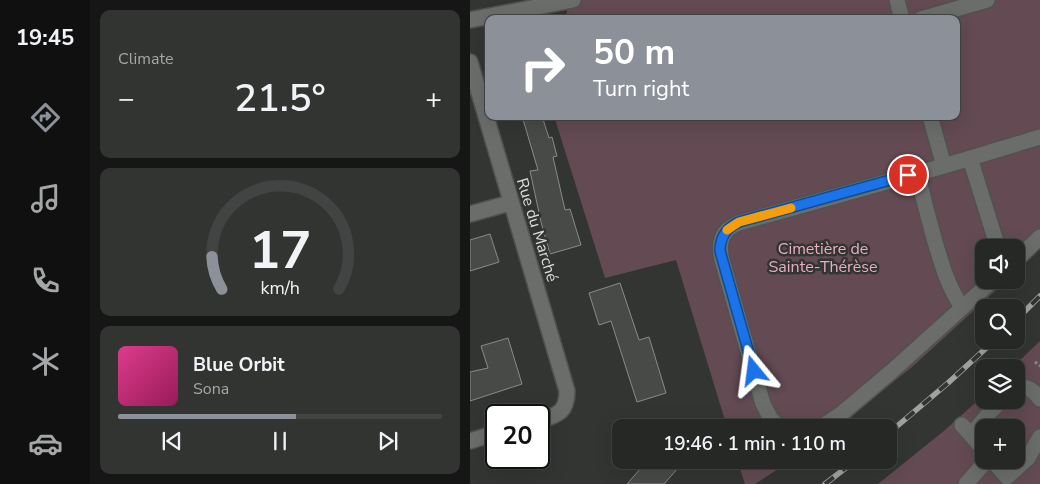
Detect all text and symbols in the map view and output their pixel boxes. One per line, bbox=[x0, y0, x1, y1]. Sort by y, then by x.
text: 19:45 bbox=[16, 23, 74, 53]
text: 50 m bbox=[593, 29, 675, 76]
icon: right bbox=[510, 35, 575, 100]
text: Climate bbox=[118, 48, 173, 70]
text: 21.5° bbox=[234, 73, 326, 124]
text: Turn right bbox=[593, 74, 689, 104]
text: − bbox=[118, 80, 135, 118]
text: + bbox=[425, 80, 442, 118]
icon: directions bbox=[28, 100, 63, 135]
pin bbox=[887, 154, 929, 196]
icon: arrive bbox=[894, 161, 922, 189]
street label: Rue du Marché bbox=[511, 175, 563, 285]
icon: music bbox=[28, 181, 63, 216]
text: 17 bbox=[249, 215, 311, 286]
park label: Cimetière de Sainte-Thérèse bbox=[769, 238, 877, 278]
map controls bbox=[975, 239, 1025, 469]
button: sound bbox=[975, 239, 1025, 289]
icon: phone bbox=[28, 263, 63, 298]
text: km/h bbox=[260, 276, 300, 300]
button: search bbox=[975, 299, 1025, 349]
icon: climate bbox=[28, 344, 63, 379]
position arrow bbox=[727, 344, 779, 396]
text: Blue Orbit bbox=[193, 352, 284, 378]
button: layers bbox=[975, 359, 1025, 409]
text: Sona bbox=[193, 378, 229, 400]
speed limit sign: 20 bbox=[485, 404, 550, 469]
button: + bbox=[975, 419, 1025, 469]
icon: car bbox=[28, 426, 63, 461]
icon: previous bbox=[158, 427, 186, 455]
icon: pause bbox=[266, 427, 294, 455]
icon: next bbox=[374, 427, 402, 455]
text: 19:46 · 1 min · 110 m bbox=[663, 431, 846, 457]

